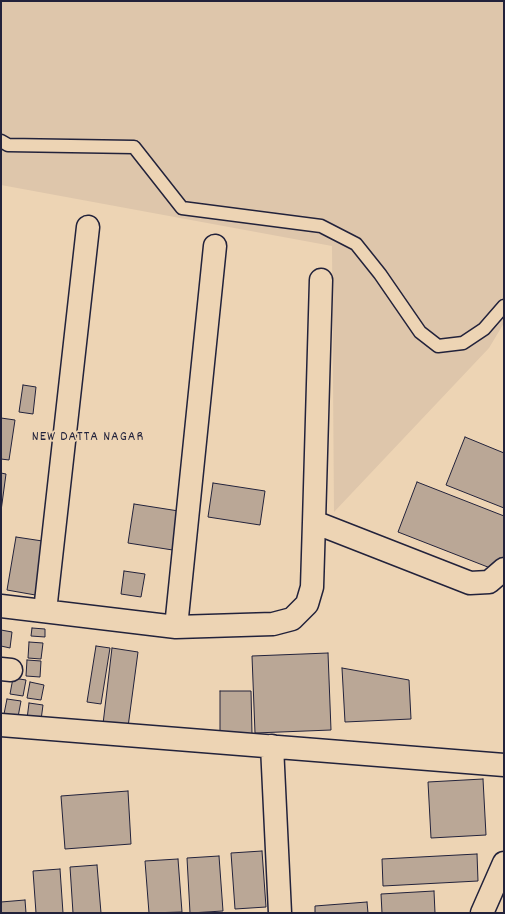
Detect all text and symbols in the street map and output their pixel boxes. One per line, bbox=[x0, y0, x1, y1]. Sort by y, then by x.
district label: NEW DATTA NAGAR bbox=[32, 430, 144, 446]

